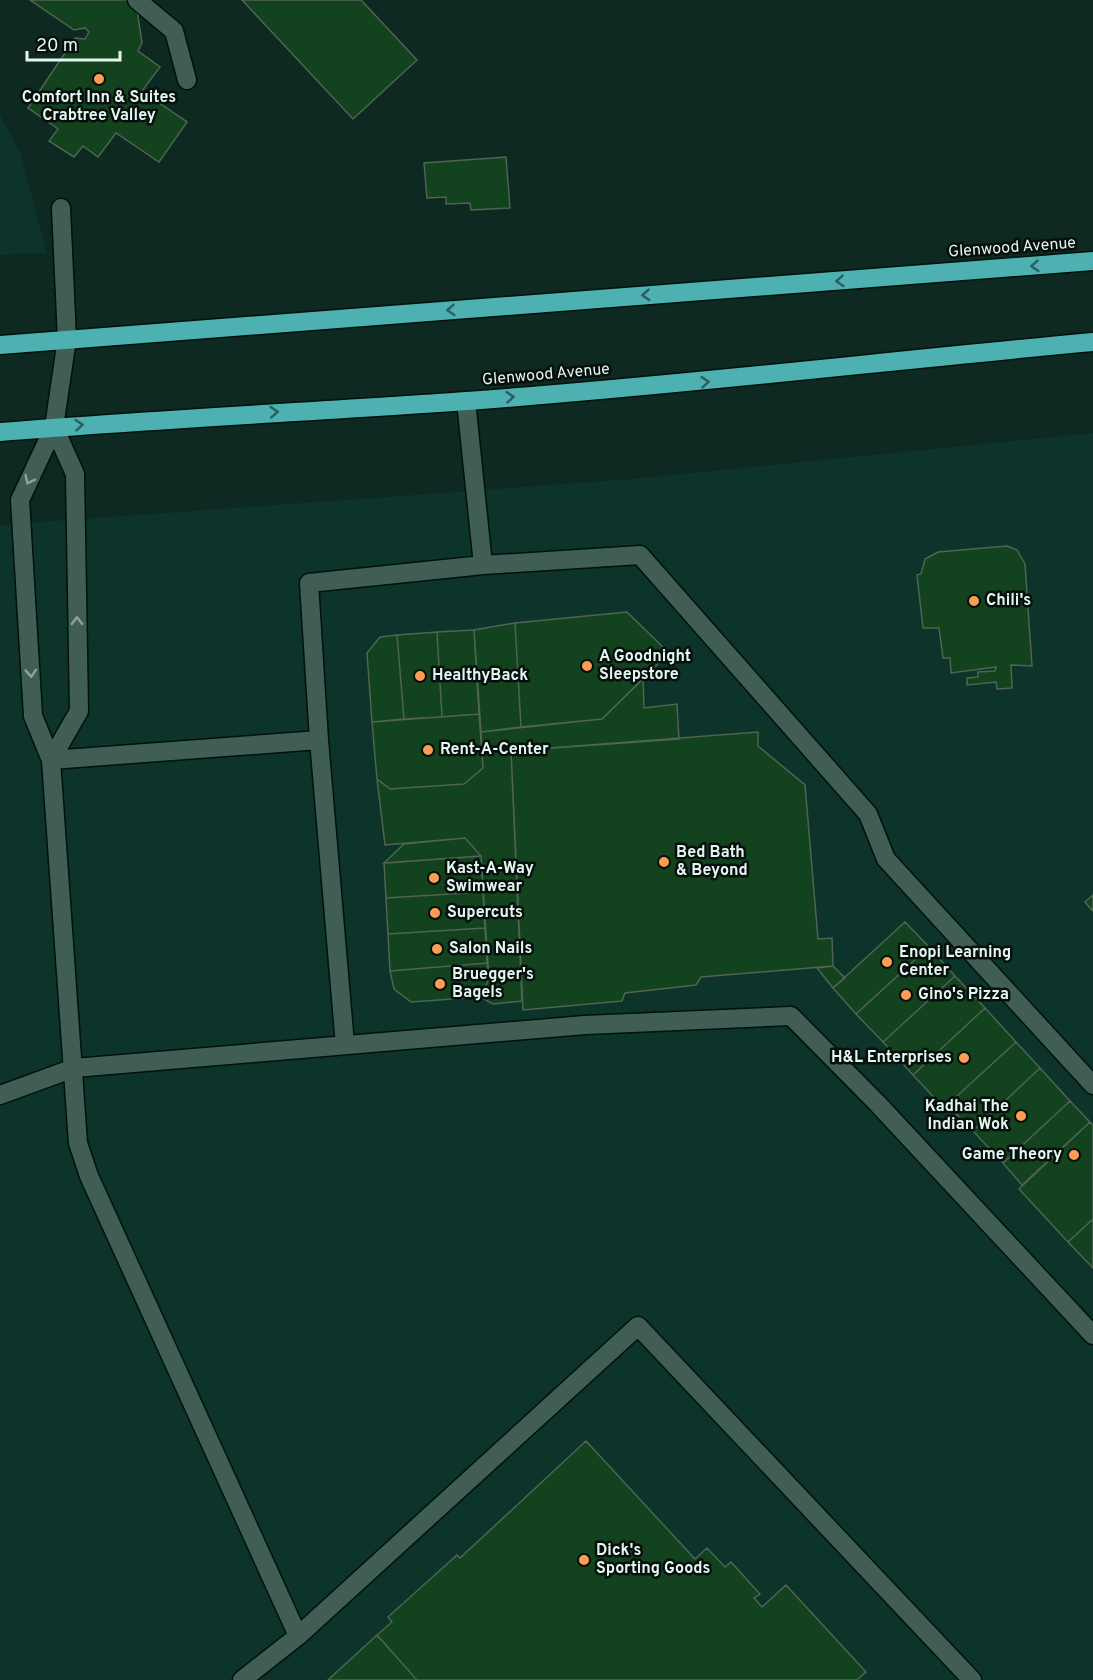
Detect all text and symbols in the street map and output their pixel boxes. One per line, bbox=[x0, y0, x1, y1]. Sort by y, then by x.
scale bar bbox=[27, 24, 120, 62]
text: 20 m bbox=[36, 35, 78, 58]
marker: Comfort Inn & Suites Crabtree Valley bbox=[92, 72, 106, 86]
place label: Comfort Inn & Suites Crabtree Valley bbox=[22, 88, 176, 126]
street label: Glenwood Avenue bbox=[947, 234, 1077, 262]
one-way arrow bbox=[1030, 259, 1039, 272]
one-way arrow bbox=[836, 274, 845, 287]
one-way arrow bbox=[641, 289, 650, 302]
one-way arrow bbox=[447, 303, 456, 316]
street label: Glenwood Avenue bbox=[481, 359, 611, 391]
one-way arrow bbox=[700, 376, 709, 389]
one-way arrow bbox=[506, 391, 515, 404]
one-way arrow bbox=[269, 406, 278, 419]
one-way arrow bbox=[75, 419, 84, 432]
one-way arrow bbox=[25, 474, 37, 485]
place label: Chili's bbox=[986, 591, 1031, 611]
marker: Chili's bbox=[967, 594, 981, 608]
one-way arrow bbox=[71, 616, 84, 625]
place label: A Goodnight Sleepstore bbox=[599, 647, 691, 685]
marker: A Goodnight Sleepstore bbox=[580, 659, 594, 673]
place label: HealthyBack bbox=[432, 666, 528, 686]
one-way arrow bbox=[24, 668, 37, 677]
marker: HealthyBack bbox=[413, 669, 427, 683]
place label: Rent-A-Center bbox=[440, 740, 549, 760]
marker: Rent-A-Center bbox=[421, 743, 435, 757]
place label: Bed Bath & Beyond bbox=[676, 843, 748, 881]
marker: Bed Bath & Beyond bbox=[657, 855, 671, 869]
place label: Kast-A-Way Swimwear bbox=[446, 859, 534, 897]
marker: Kast-A-Way Swimwear bbox=[427, 871, 441, 885]
place label: Supercuts bbox=[447, 903, 523, 923]
marker: Supercuts bbox=[428, 906, 442, 920]
place label: Salon Nails bbox=[449, 939, 532, 959]
marker: Salon Nails bbox=[430, 942, 444, 956]
place label: Enopi Learning Center bbox=[899, 943, 1011, 981]
marker: Enopi Learning Center bbox=[880, 955, 894, 969]
place label: Bruegger's Bagels bbox=[452, 965, 534, 1003]
marker: Bruegger's Bagels bbox=[433, 977, 447, 991]
place label: Gino's Pizza bbox=[918, 985, 1009, 1005]
marker: Gino's Pizza bbox=[899, 988, 913, 1002]
place label: H&L Enterprises bbox=[831, 1048, 952, 1068]
marker: H&L Enterprises bbox=[957, 1051, 971, 1065]
place label: Kadhai The Indian Wok bbox=[925, 1097, 1009, 1135]
marker: Kadhai The Indian Wok bbox=[1014, 1109, 1028, 1123]
place label: Game Theory bbox=[962, 1145, 1062, 1165]
marker: Game Theory bbox=[1067, 1148, 1081, 1162]
place label: Dick's Sporting Goods bbox=[596, 1541, 711, 1579]
marker: Dick's Sporting Goods bbox=[577, 1553, 591, 1567]

